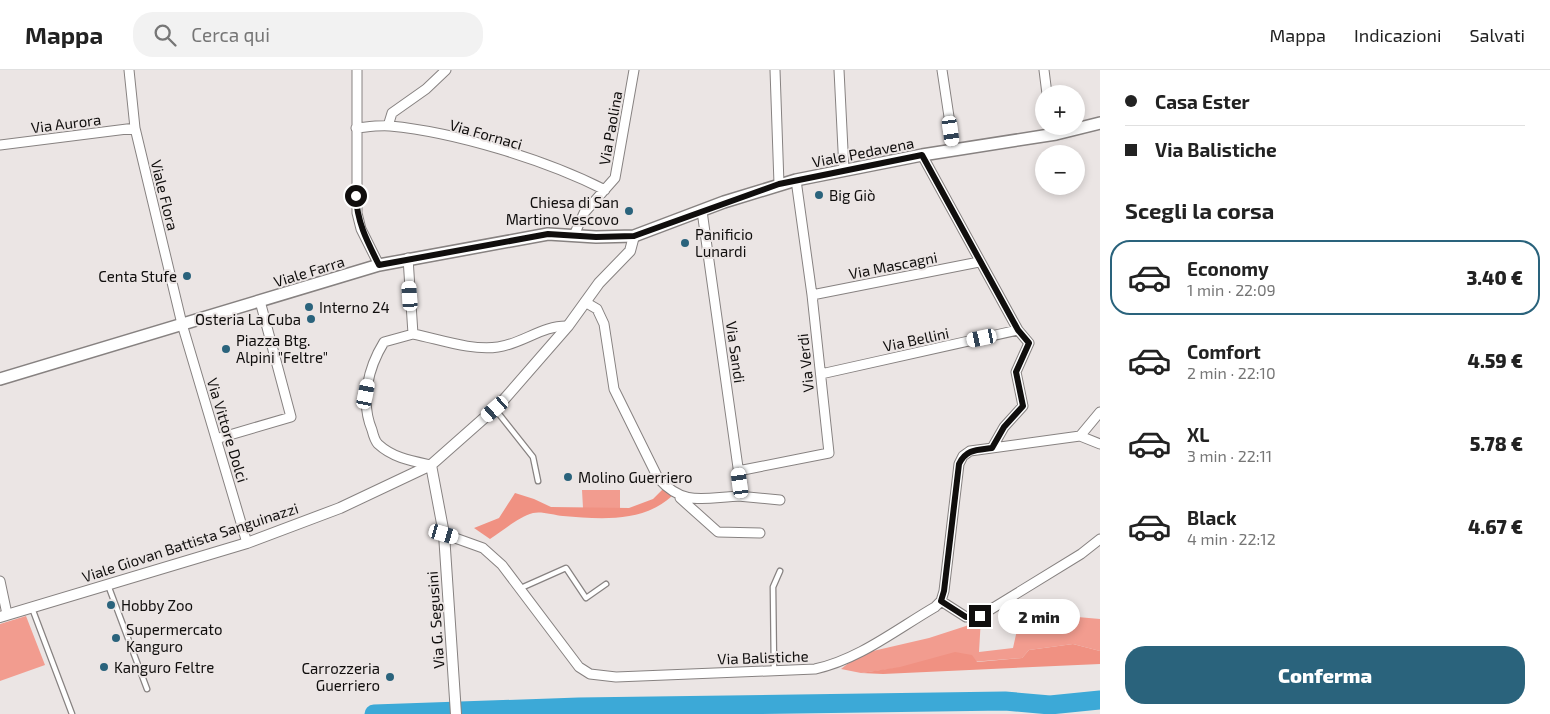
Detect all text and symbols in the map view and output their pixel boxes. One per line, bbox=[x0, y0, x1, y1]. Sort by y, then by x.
search box bbox=[133, 12, 483, 57]
text: Mappa bbox=[25, 20, 103, 49]
icon: search bbox=[151, 21, 179, 49]
text: Cerca qui bbox=[191, 23, 270, 46]
text: Mappa bbox=[1270, 24, 1326, 46]
text: Indicazioni bbox=[1354, 24, 1441, 46]
text: Salvati bbox=[1469, 24, 1525, 46]
map controls bbox=[1035, 85, 1085, 195]
button: + bbox=[1035, 85, 1085, 135]
street label: Via Paolina bbox=[595, 89, 625, 167]
text: Casa Ester bbox=[1155, 90, 1250, 113]
street label: Via Aurora bbox=[30, 110, 102, 136]
street label: Via Fornaci bbox=[448, 115, 524, 153]
car bbox=[941, 115, 960, 147]
street label: Viale Pedavena bbox=[810, 133, 916, 171]
text: Via Balistiche bbox=[1155, 138, 1277, 161]
button: − bbox=[1035, 145, 1085, 195]
street label: Viale Flora bbox=[148, 158, 182, 232]
route start bbox=[345, 185, 367, 207]
place label: Big Giò bbox=[829, 186, 875, 204]
marker: Big Giò bbox=[813, 189, 825, 201]
place label: Chiesa di San Martino Vescovo bbox=[506, 193, 619, 228]
text: Scegli la corsa bbox=[1125, 197, 1274, 223]
marker: Chiesa di San Martino Vescovo bbox=[623, 205, 635, 217]
place label: Panificio Lunardi bbox=[695, 225, 753, 260]
marker: Panificio Lunardi bbox=[679, 237, 691, 249]
street label: Via Mascagni bbox=[847, 248, 939, 282]
street label: Viale Farra bbox=[271, 252, 347, 290]
icon: car bbox=[1127, 255, 1172, 300]
text: Economy bbox=[1187, 257, 1269, 280]
text: 3.40 € bbox=[1466, 266, 1523, 289]
place label: Centa Stufe bbox=[98, 267, 177, 285]
marker: Centa Stufe bbox=[181, 270, 193, 282]
text: 1 min · 22:09 bbox=[1187, 280, 1276, 299]
car bbox=[401, 281, 418, 311]
place label: Interno 24 bbox=[319, 298, 390, 316]
marker: Interno 24 bbox=[303, 301, 315, 313]
place label: Osteria La Cuba bbox=[195, 310, 301, 328]
marker: Osteria La Cuba bbox=[305, 313, 317, 325]
street label: Via Sandi bbox=[723, 320, 749, 384]
street label: Via Bellini bbox=[881, 323, 951, 355]
car bbox=[965, 328, 998, 348]
place label: Piazza Btg. Alpini "Feltre" bbox=[236, 331, 328, 366]
street label: Via Verdi bbox=[793, 333, 817, 393]
icon: car bbox=[1127, 338, 1172, 383]
text: Comfort bbox=[1187, 340, 1261, 363]
marker: Piazza Btg. Alpini "Feltre" bbox=[220, 343, 232, 355]
text: 4.59 € bbox=[1468, 349, 1523, 372]
text: 2 min · 22:10 bbox=[1187, 363, 1276, 382]
street label: Via Vittore Dolci bbox=[204, 376, 252, 484]
car bbox=[355, 378, 376, 410]
car bbox=[478, 393, 511, 425]
icon: car bbox=[1127, 421, 1172, 466]
text: XL bbox=[1187, 423, 1209, 446]
text: 5.78 € bbox=[1470, 432, 1523, 455]
text: 3 min · 22:11 bbox=[1187, 446, 1272, 465]
car bbox=[730, 467, 749, 499]
place label: Molino Guerriero bbox=[578, 468, 693, 486]
marker: Molino Guerriero bbox=[562, 471, 574, 483]
street label: Viale Giovan Battista Sanguinazzi bbox=[80, 498, 300, 586]
icon: car bbox=[1127, 504, 1172, 549]
text: Black bbox=[1187, 506, 1237, 529]
text: 4.67 € bbox=[1468, 515, 1523, 538]
car bbox=[427, 523, 460, 545]
text: 4 min · 22:12 bbox=[1187, 529, 1276, 548]
street label: Via G. Segusini bbox=[423, 571, 447, 669]
place label: Hobby Zoo bbox=[121, 596, 193, 614]
callout: 2 min bbox=[998, 598, 1080, 634]
marker: Hobby Zoo bbox=[105, 599, 117, 611]
route end bbox=[969, 605, 991, 627]
text: 2 min bbox=[1018, 607, 1060, 626]
place label: Supermercato Kanguro bbox=[126, 620, 223, 655]
marker: Supermercato Kanguro bbox=[110, 632, 122, 644]
street label: Via Balistiche bbox=[717, 646, 809, 668]
button: Conferma bbox=[1125, 646, 1525, 704]
place label: Kanguro Feltre bbox=[114, 658, 214, 676]
place label: Carrozzeria Guerriero bbox=[302, 659, 380, 694]
marker: Kanguro Feltre bbox=[98, 661, 110, 673]
marker: Carrozzeria Guerriero bbox=[384, 671, 396, 683]

